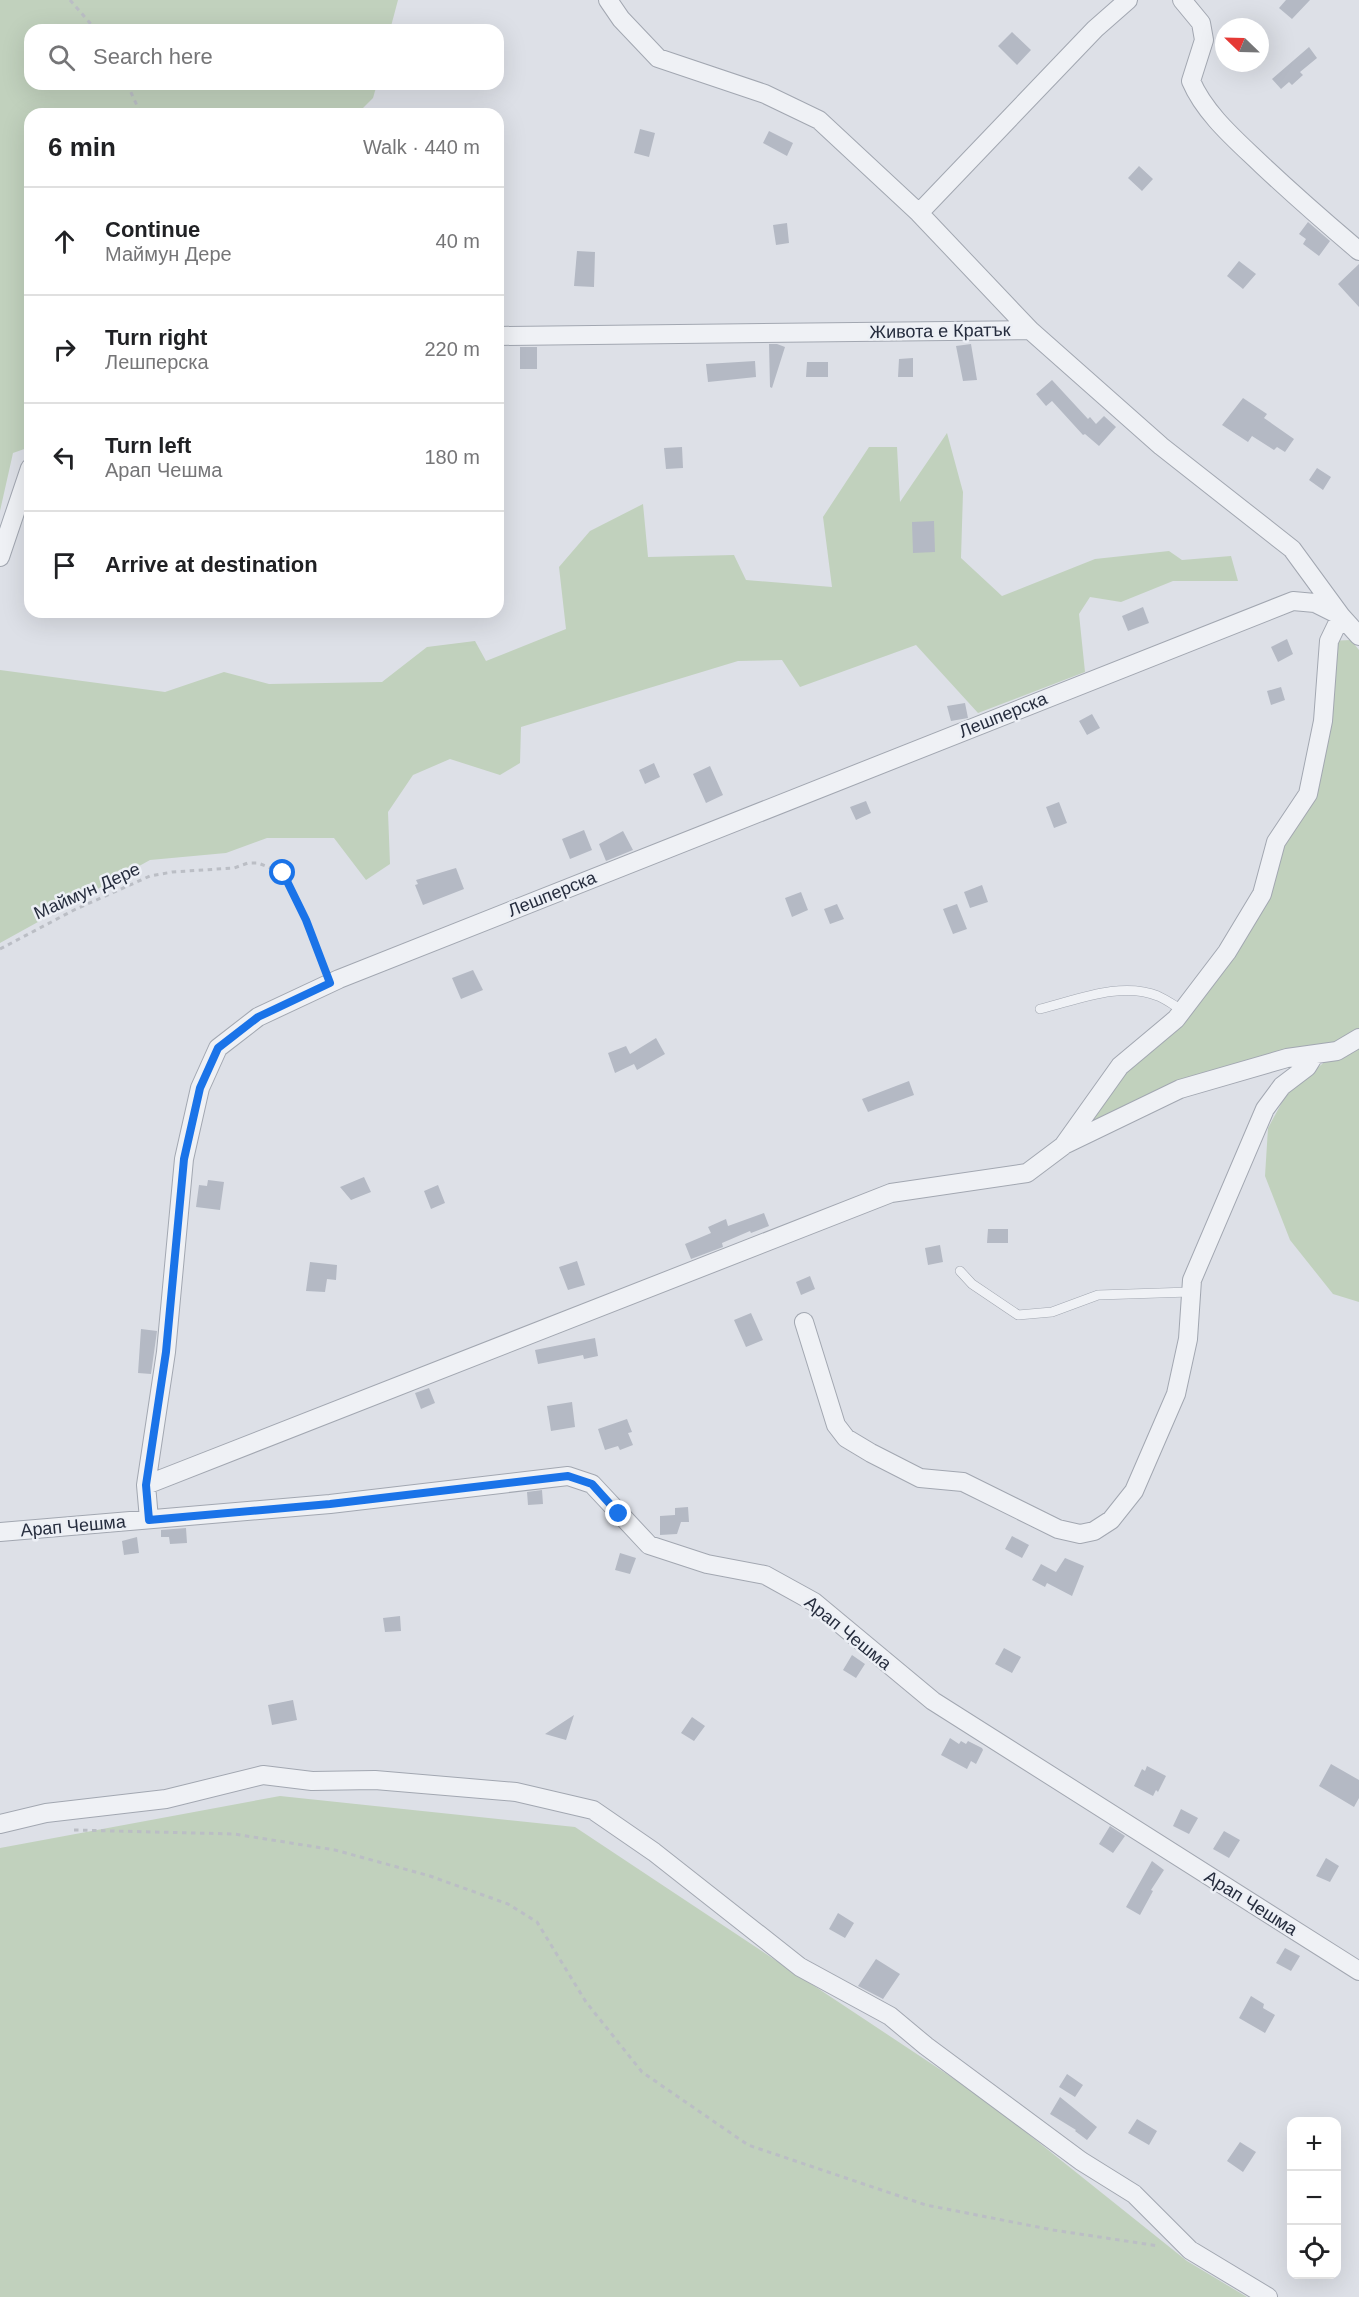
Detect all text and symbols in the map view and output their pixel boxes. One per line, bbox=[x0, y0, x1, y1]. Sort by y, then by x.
north arrow bbox=[1215, 18, 1269, 72]
search box bbox=[24, 24, 504, 90]
icon: search bbox=[45, 41, 78, 74]
text: Search here bbox=[93, 44, 213, 69]
text: 6 min bbox=[48, 132, 116, 162]
text: Walk · 440 m bbox=[363, 136, 480, 158]
text: Continue bbox=[105, 217, 200, 242]
icon: ahead bbox=[48, 225, 81, 258]
text: 40 m bbox=[436, 230, 480, 252]
text: Маймун Дере bbox=[105, 243, 232, 265]
street label: Живота е Кратък bbox=[869, 320, 1011, 342]
text: Turn right bbox=[105, 325, 207, 350]
icon: right bbox=[48, 333, 81, 366]
text: 220 m bbox=[424, 338, 480, 360]
text: Лешперска bbox=[105, 351, 209, 373]
text: Turn left bbox=[105, 433, 191, 458]
icon: left bbox=[48, 441, 81, 474]
text: 180 m bbox=[424, 446, 480, 468]
text: Арап Чешма bbox=[105, 459, 222, 481]
icon: arrive bbox=[48, 549, 81, 582]
text: Arrive at destination bbox=[105, 552, 318, 577]
street label: Лешперска bbox=[956, 688, 1051, 742]
street label: Маймун Дере bbox=[31, 859, 143, 923]
route start bbox=[269, 859, 295, 885]
street label: Лешперска bbox=[505, 867, 600, 921]
route end bbox=[605, 1500, 631, 1526]
street label: Арап Чешма bbox=[20, 1511, 127, 1541]
street label: Арап Чешма bbox=[801, 1592, 896, 1675]
street label: Арап Чешма bbox=[1201, 1867, 1302, 1940]
map controls bbox=[1287, 2117, 1341, 2279]
button: + bbox=[1287, 2117, 1341, 2171]
button: − bbox=[1287, 2171, 1341, 2225]
button: locate bbox=[1287, 2225, 1341, 2279]

